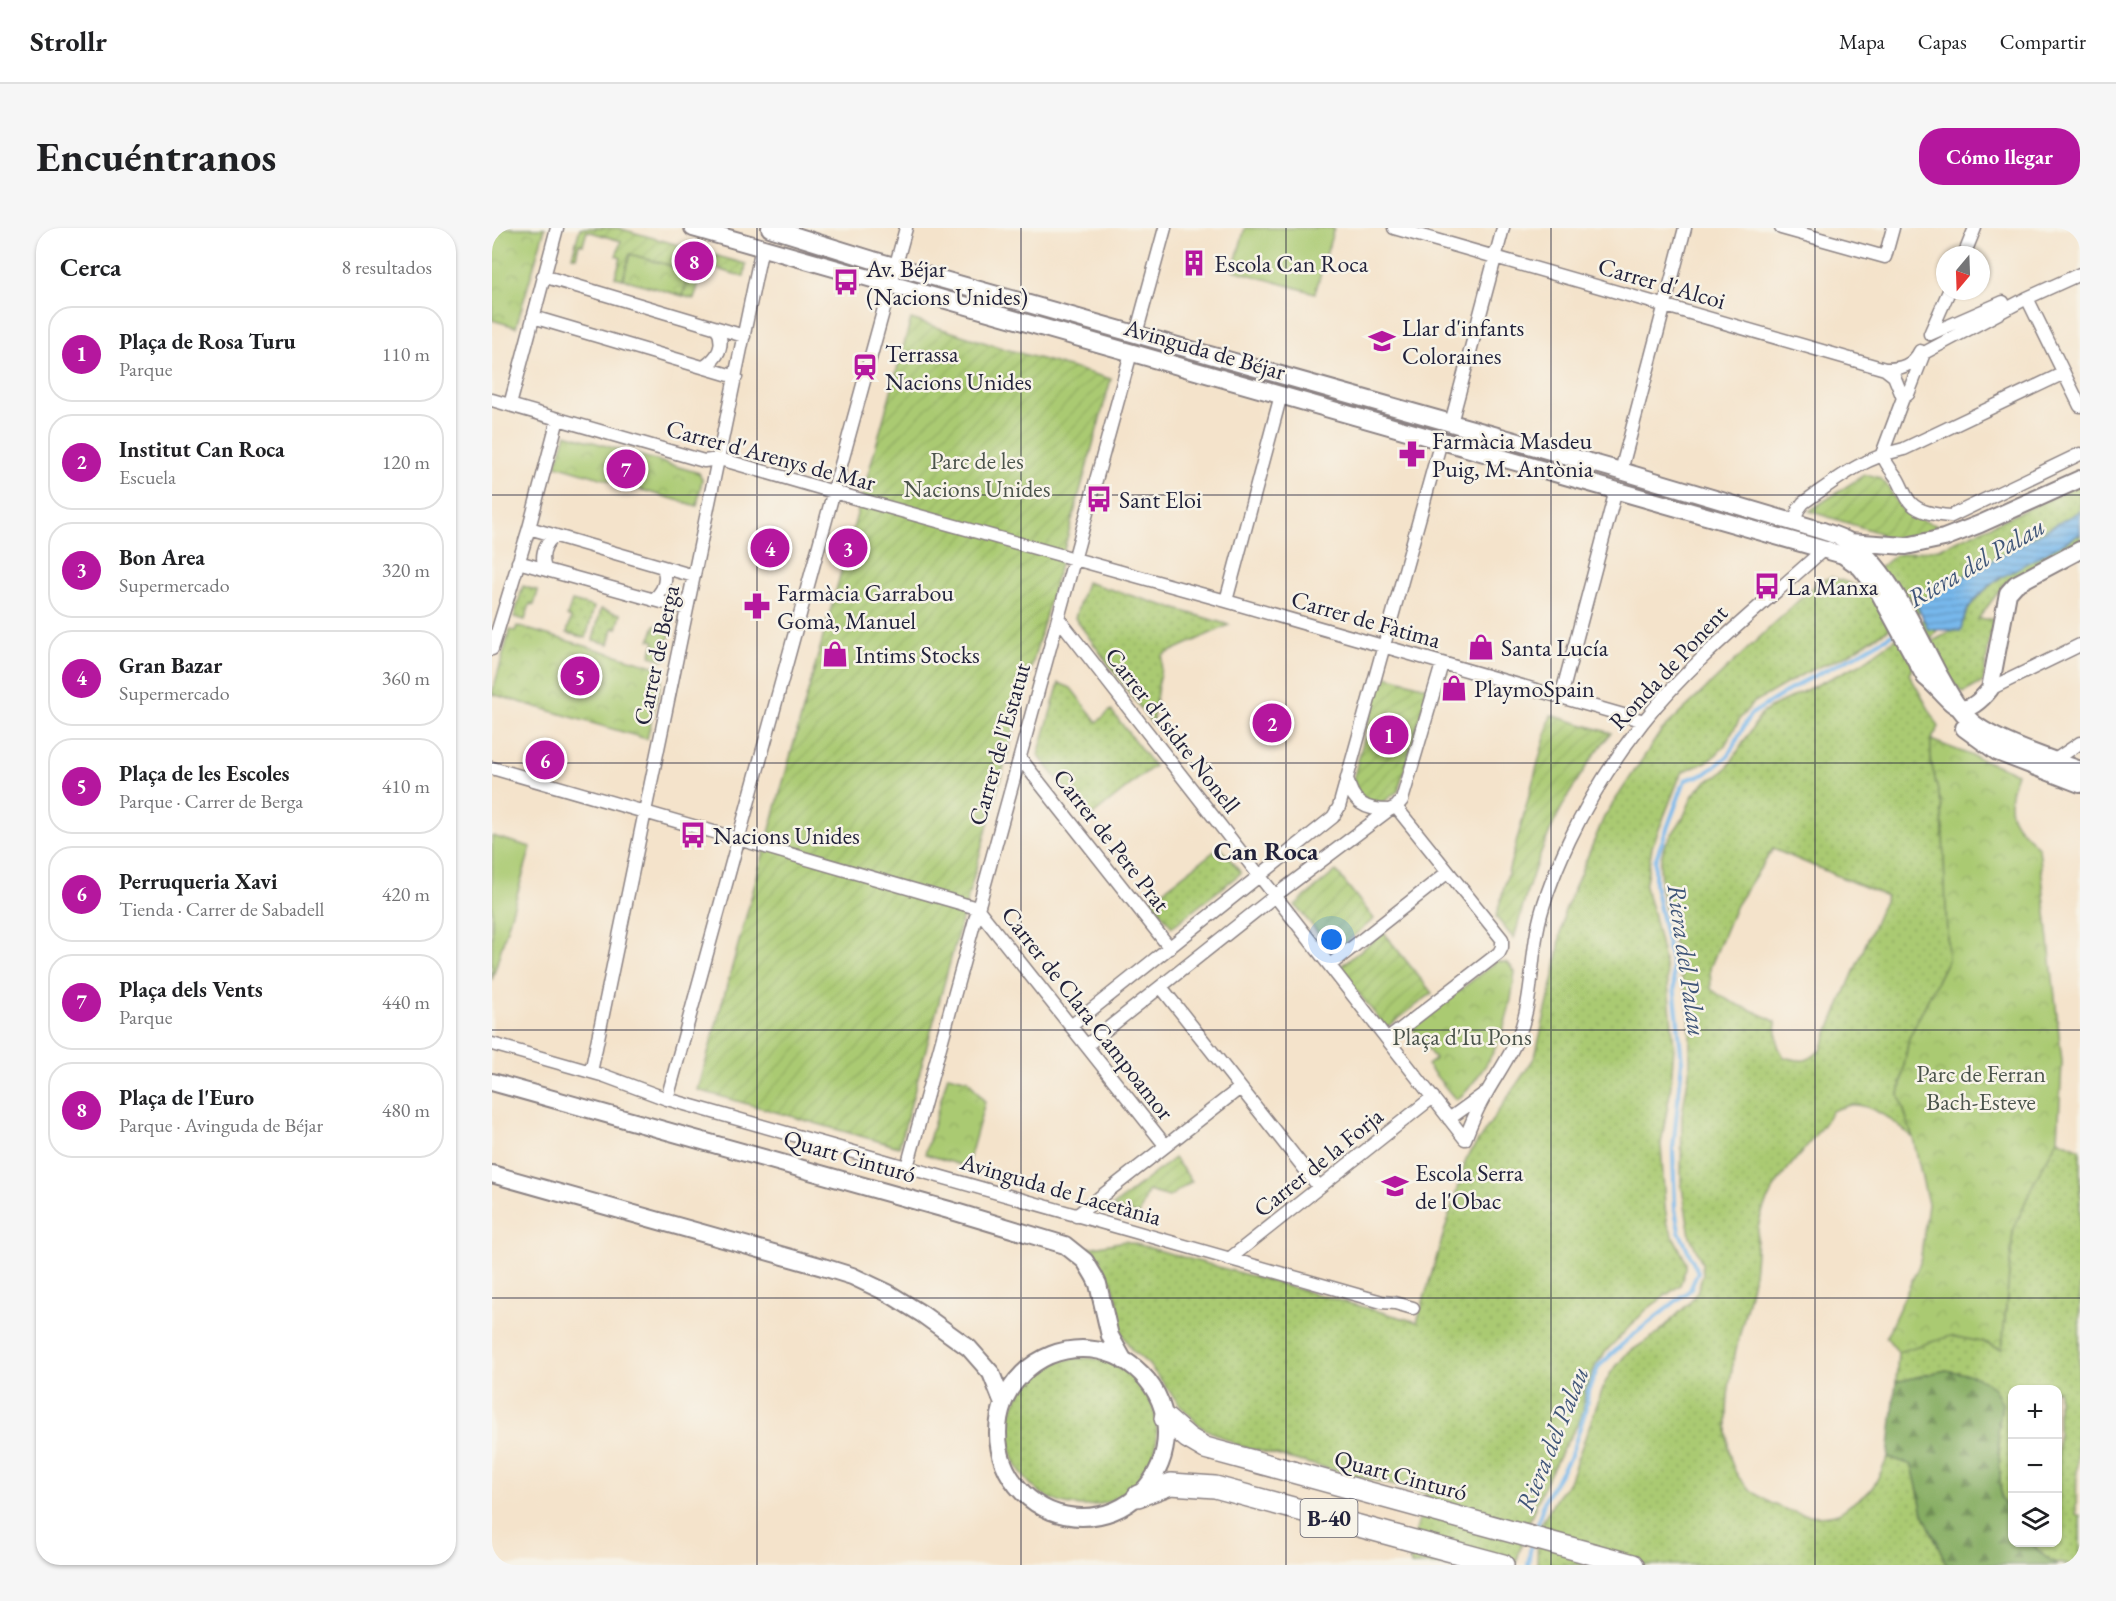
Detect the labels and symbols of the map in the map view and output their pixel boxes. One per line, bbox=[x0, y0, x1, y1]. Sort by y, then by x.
pin: 8 bbox=[674, 238, 714, 284]
north arrow bbox=[1936, 246, 1990, 300]
building icon: Escola Can Roca bbox=[1179, 248, 1209, 278]
place label: Escola Can Roca bbox=[1214, 248, 1369, 279]
street label: Carrer d'Alcoi bbox=[1595, 250, 1729, 316]
place label: Av. Béjar (Nacions Unides) bbox=[865, 253, 1028, 312]
bus stop icon: Av. Béjar (Nacions Unides) bbox=[831, 267, 861, 297]
street label: Avinguda de Béjar bbox=[1120, 311, 1289, 387]
place label: Llar d'infants Coloraines bbox=[1402, 312, 1524, 371]
school or university icon: Llar d'infants Coloraines bbox=[1367, 326, 1397, 356]
place label: Terrassa Nacions Unides bbox=[885, 338, 1032, 397]
station icon: Terrassa Nacions Unides bbox=[850, 352, 880, 382]
street label: Carrer d'Arenys de Mar bbox=[663, 412, 879, 498]
place label: Farmàcia Masdeu Puig, M. Antònia bbox=[1432, 425, 1594, 484]
pharmacy icon: Farmàcia Masdeu Puig, M. Antònia bbox=[1397, 439, 1427, 469]
park label: Parc de les Nacions Unides bbox=[904, 445, 1050, 504]
pin: 7 bbox=[606, 446, 646, 492]
bus stop icon: Sant Eloi bbox=[1084, 484, 1114, 514]
place label: Sant Eloi bbox=[1119, 484, 1202, 515]
water label: Riera del Palau bbox=[1901, 509, 2051, 615]
pin: 4 bbox=[750, 526, 790, 570]
pin: 3 bbox=[828, 526, 868, 570]
bus stop icon: La Manxa bbox=[1752, 571, 1782, 601]
place label: La Manxa bbox=[1787, 571, 1879, 602]
place label: Farmàcia Garrabou Gomà, Manuel bbox=[777, 577, 954, 636]
street label: Carrer de Berga bbox=[626, 582, 686, 728]
street label: Carrer de Fàtima bbox=[1288, 583, 1445, 655]
pharmacy icon: Farmàcia Garrabou Gomà, Manuel bbox=[742, 591, 772, 621]
street label: Ronda de Ponent bbox=[1602, 597, 1734, 736]
shop icon: Santa Lucía bbox=[1466, 632, 1496, 662]
place label: Santa Lucía bbox=[1501, 632, 1609, 663]
shop icon: Intims Stocks bbox=[820, 639, 850, 669]
place label: Intims Stocks bbox=[855, 639, 980, 670]
street label: Carrer d'Isidre Nonell bbox=[1099, 641, 1248, 819]
pin: 5 bbox=[560, 654, 599, 698]
street label: Carrer de l'Estatut bbox=[961, 659, 1037, 829]
shop icon: PlaymoSpain bbox=[1439, 673, 1469, 703]
place label: PlaymoSpain bbox=[1474, 673, 1595, 704]
pin: 2 bbox=[1252, 700, 1292, 746]
pin: 1 bbox=[1370, 712, 1408, 758]
pin: 6 bbox=[526, 738, 564, 782]
street label: Carrer de Pere Prat bbox=[1047, 762, 1178, 918]
bus stop icon: Nacions Unides bbox=[678, 820, 708, 850]
place label: Nacions Unides bbox=[713, 820, 860, 851]
district label: Can Roca bbox=[1214, 834, 1319, 868]
water label: Riera del Palau bbox=[1659, 882, 1715, 1038]
street label: Carrer de Clara Campoamor bbox=[995, 900, 1181, 1126]
your location bbox=[1317, 925, 1346, 954]
park label: Plaça d'Iu Pons bbox=[1392, 1021, 1532, 1052]
park label: Parc de Ferran Bach-Esteve bbox=[1916, 1058, 2046, 1117]
street label: Carrer de la Forja bbox=[1247, 1100, 1389, 1224]
street label: Quart Cinturó bbox=[780, 1122, 920, 1190]
street label: Avinguda de Lacetània bbox=[956, 1145, 1165, 1233]
place label: Escola Serra de l'Obac bbox=[1415, 1157, 1524, 1216]
school or university icon: Escola Serra de l'Obac bbox=[1380, 1171, 1410, 1201]
water label: Riera del Palau bbox=[1507, 1361, 1597, 1517]
street label: Quart Cinturó bbox=[1331, 1442, 1471, 1508]
road number: B-40 bbox=[1300, 1499, 1358, 1537]

